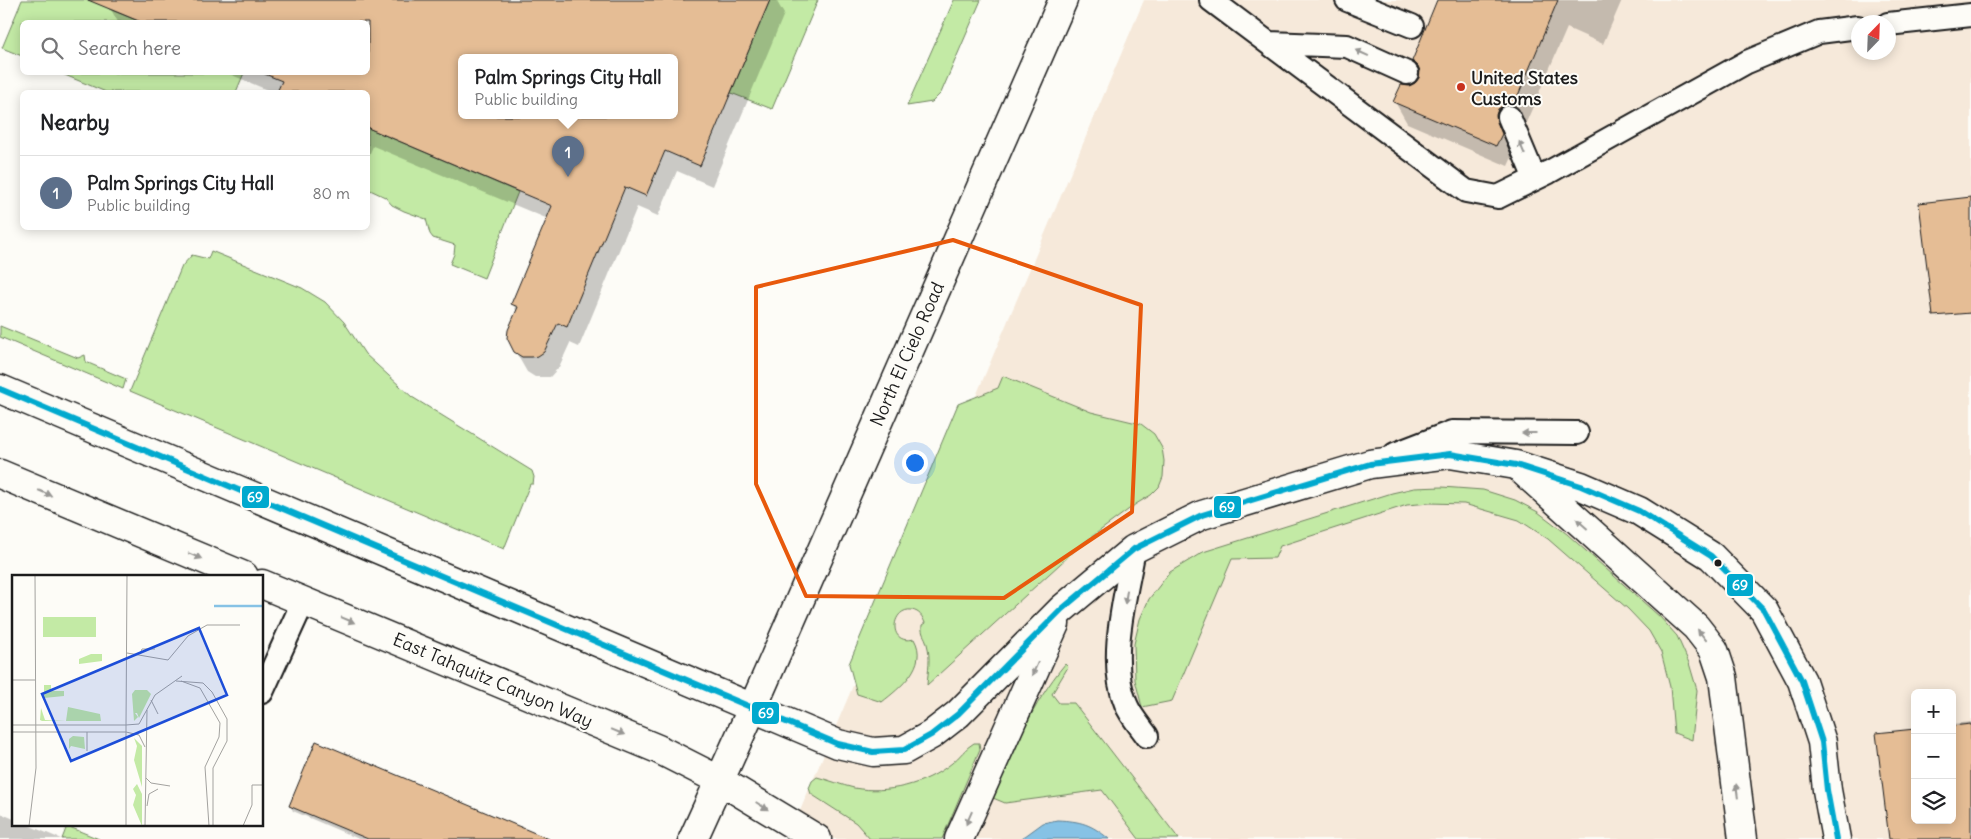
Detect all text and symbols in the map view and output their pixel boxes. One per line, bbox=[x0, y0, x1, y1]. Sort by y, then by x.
north arrow bbox=[1851, 15, 1896, 60]
search box bbox=[20, 20, 370, 75]
icon: search bbox=[38, 34, 66, 62]
text: Search here bbox=[78, 36, 181, 60]
one-way arrow bbox=[1355, 48, 1369, 56]
popup bbox=[458, 54, 678, 119]
text: Palm Springs City Hall bbox=[475, 65, 661, 89]
place label: United States Customs bbox=[1471, 66, 1578, 110]
marker: United States Customs bbox=[1455, 81, 1467, 93]
text: Public building bbox=[475, 89, 578, 109]
text: Nearby bbox=[40, 109, 110, 136]
pin: 1 bbox=[552, 136, 584, 177]
one-way arrow bbox=[1518, 140, 1526, 155]
text: Palm Springs City Hall bbox=[87, 171, 274, 195]
text: 1 bbox=[53, 183, 59, 203]
text: 80 m bbox=[312, 183, 350, 203]
text: Public building bbox=[87, 195, 190, 215]
street label: North El Cielo Road bbox=[865, 278, 949, 430]
one-way arrow bbox=[1520, 429, 1536, 437]
your location bbox=[902, 450, 928, 476]
line badge: 69 bbox=[241, 485, 270, 509]
text: 69 bbox=[247, 488, 263, 506]
one-way arrow bbox=[38, 490, 52, 498]
line badge: 69 bbox=[1213, 495, 1242, 519]
text: 69 bbox=[1219, 498, 1235, 516]
one-way arrow bbox=[1576, 519, 1589, 530]
one-way arrow bbox=[188, 552, 203, 560]
unlabelled marker bbox=[1713, 558, 1723, 568]
line badge: 69 bbox=[1726, 573, 1754, 597]
inset map bbox=[12, 575, 264, 826]
text: 69 bbox=[1732, 576, 1748, 594]
one-way arrow bbox=[1121, 589, 1129, 605]
one-way arrow bbox=[341, 617, 356, 625]
street label: East Tahquitz Canyon Way bbox=[390, 627, 596, 733]
one-way arrow bbox=[1696, 629, 1707, 642]
one-way arrow bbox=[1031, 662, 1039, 676]
map controls bbox=[1911, 689, 1956, 824]
button: + bbox=[1911, 689, 1956, 734]
line badge: 69 bbox=[751, 701, 780, 725]
text: 69 bbox=[758, 704, 774, 722]
one-way arrow bbox=[611, 729, 625, 737]
button: − bbox=[1911, 734, 1956, 779]
button: layers bbox=[1911, 779, 1956, 824]
one-way arrow bbox=[1733, 782, 1741, 798]
one-way arrow bbox=[756, 802, 769, 811]
one-way arrow bbox=[964, 811, 972, 825]

